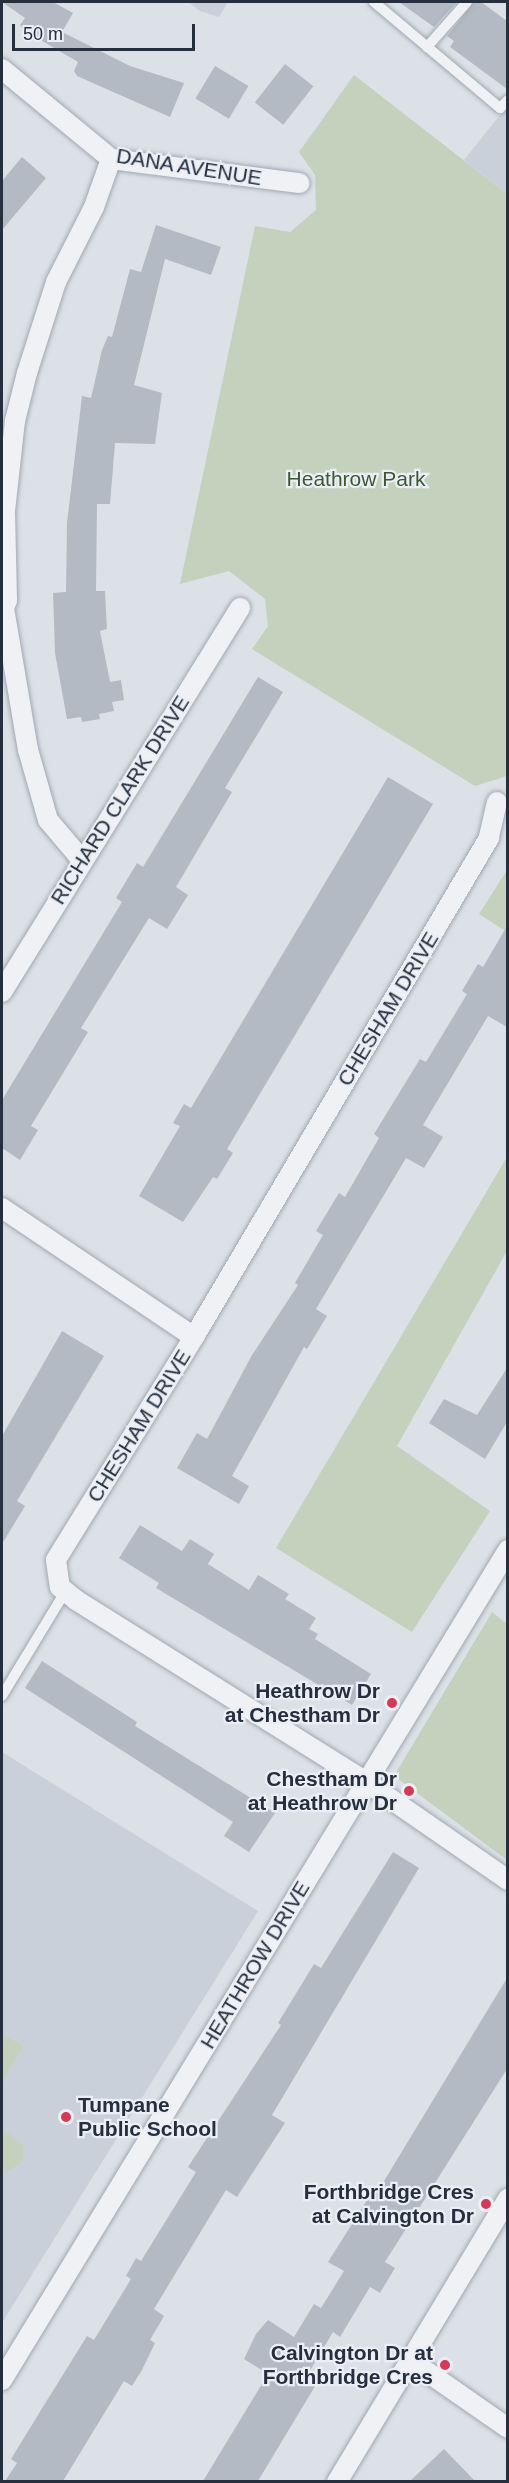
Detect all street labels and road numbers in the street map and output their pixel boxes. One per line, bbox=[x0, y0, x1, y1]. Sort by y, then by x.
street label: DANA AVENUE bbox=[113, 143, 265, 191]
street label: RICHARD CLARK DRIVE bbox=[45, 691, 195, 909]
street label: CHESHAM DRIVE bbox=[332, 927, 444, 1091]
street label: CHESHAM DRIVE bbox=[82, 1345, 196, 1507]
street label: HEATHROW DRIVE bbox=[195, 1877, 315, 2053]

